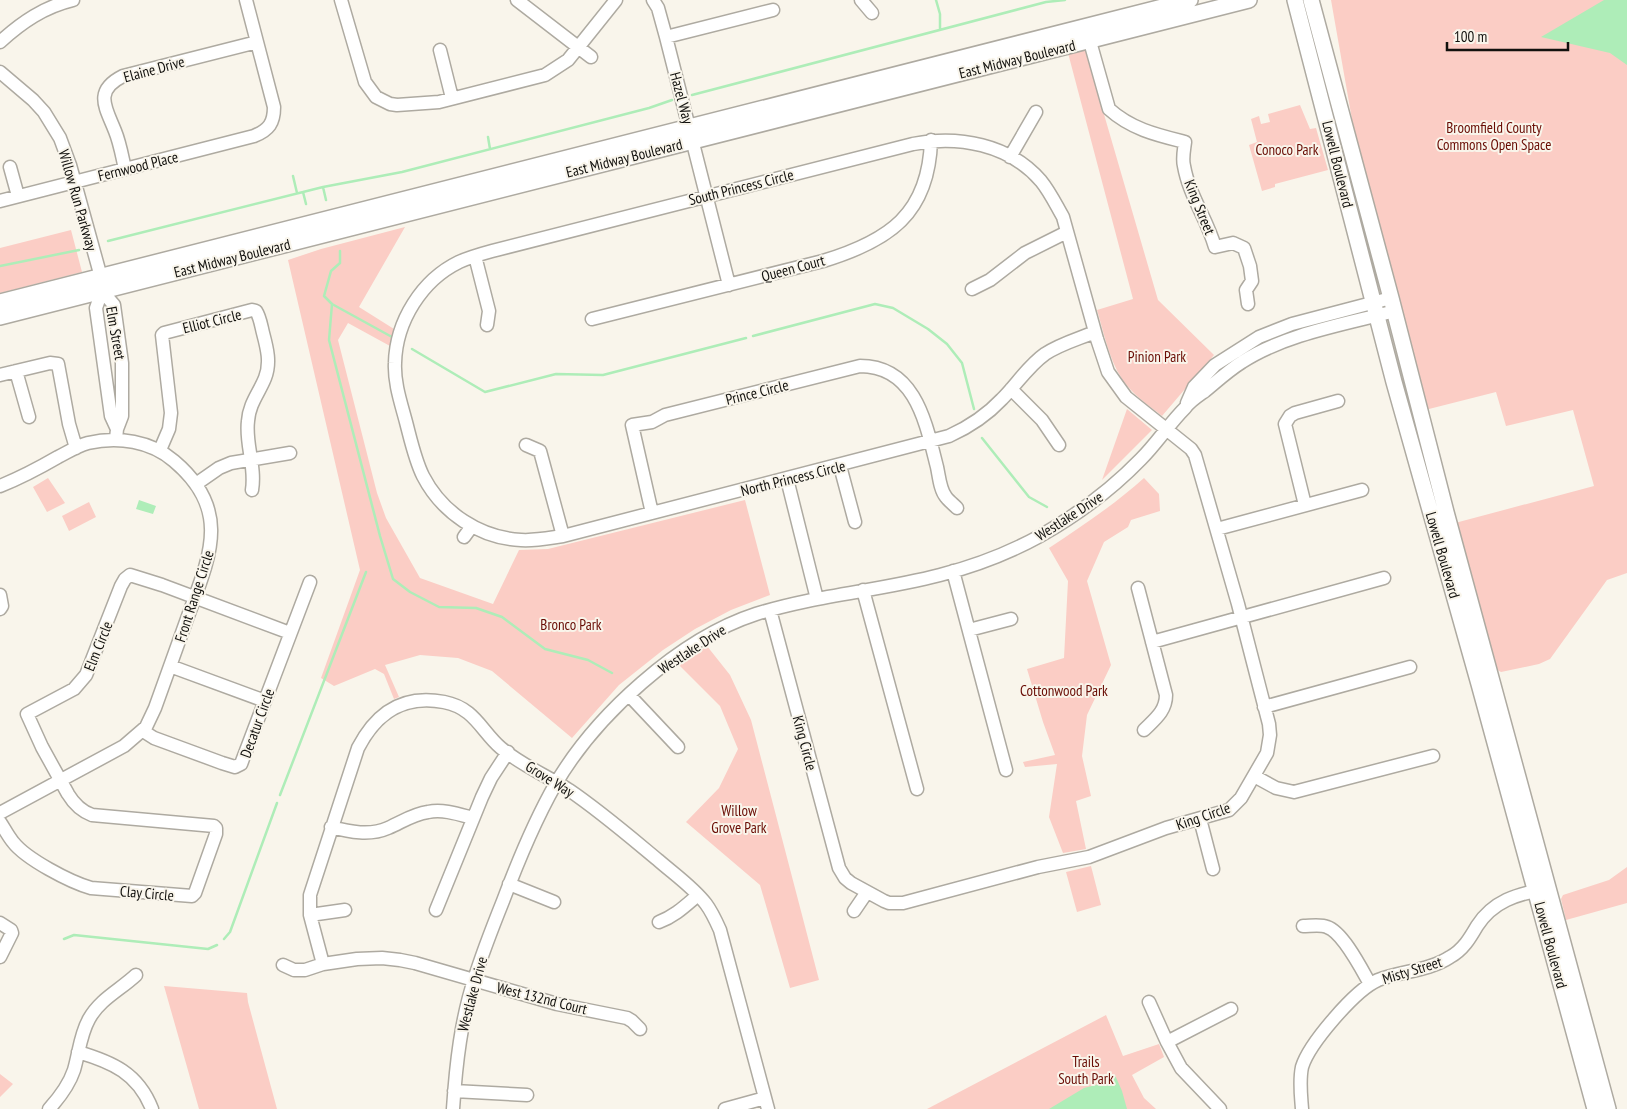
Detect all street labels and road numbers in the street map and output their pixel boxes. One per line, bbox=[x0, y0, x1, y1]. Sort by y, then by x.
street label: East Midway Boulevard bbox=[957, 35, 1077, 83]
street label: Elaine Drive bbox=[121, 52, 187, 86]
street label: Hazel Way bbox=[666, 70, 698, 126]
street label: Lowell Boulevard bbox=[1318, 119, 1358, 209]
street label: East Midway Boulevard bbox=[564, 134, 684, 182]
street label: Willow Run Parkway bbox=[54, 147, 102, 253]
street label: Fernwood Place bbox=[96, 147, 180, 185]
street label: South Princess Circle bbox=[687, 165, 795, 209]
street label: King Street bbox=[1180, 177, 1220, 237]
street label: East Midway Boulevard bbox=[172, 234, 292, 282]
street label: Queen Court bbox=[759, 250, 827, 286]
street label: Elm Street bbox=[102, 305, 130, 361]
street label: Elliot Circle bbox=[181, 305, 243, 337]
street label: Prince Circle bbox=[724, 375, 790, 409]
street label: North Princess Circle bbox=[739, 456, 847, 500]
street label: Westlake Drive bbox=[1032, 487, 1106, 545]
street label: Lowell Boulevard bbox=[1422, 510, 1464, 600]
street label: Front Range Circle bbox=[170, 548, 218, 644]
street label: Elm Circle bbox=[79, 618, 117, 674]
street label: Westlake Drive bbox=[655, 620, 729, 678]
street label: Decatur Circle bbox=[236, 686, 278, 760]
street label: King Circle bbox=[789, 713, 821, 773]
street label: Grove Way bbox=[522, 757, 578, 802]
street label: King Circle bbox=[1173, 798, 1233, 834]
street label: Clay Circle bbox=[119, 881, 175, 905]
street label: Lowell Boulevard bbox=[1530, 900, 1572, 990]
street label: Misty Street bbox=[1380, 952, 1444, 988]
street label: Westlake Drive bbox=[453, 954, 491, 1034]
street label: West 132nd Court bbox=[495, 978, 589, 1018]

